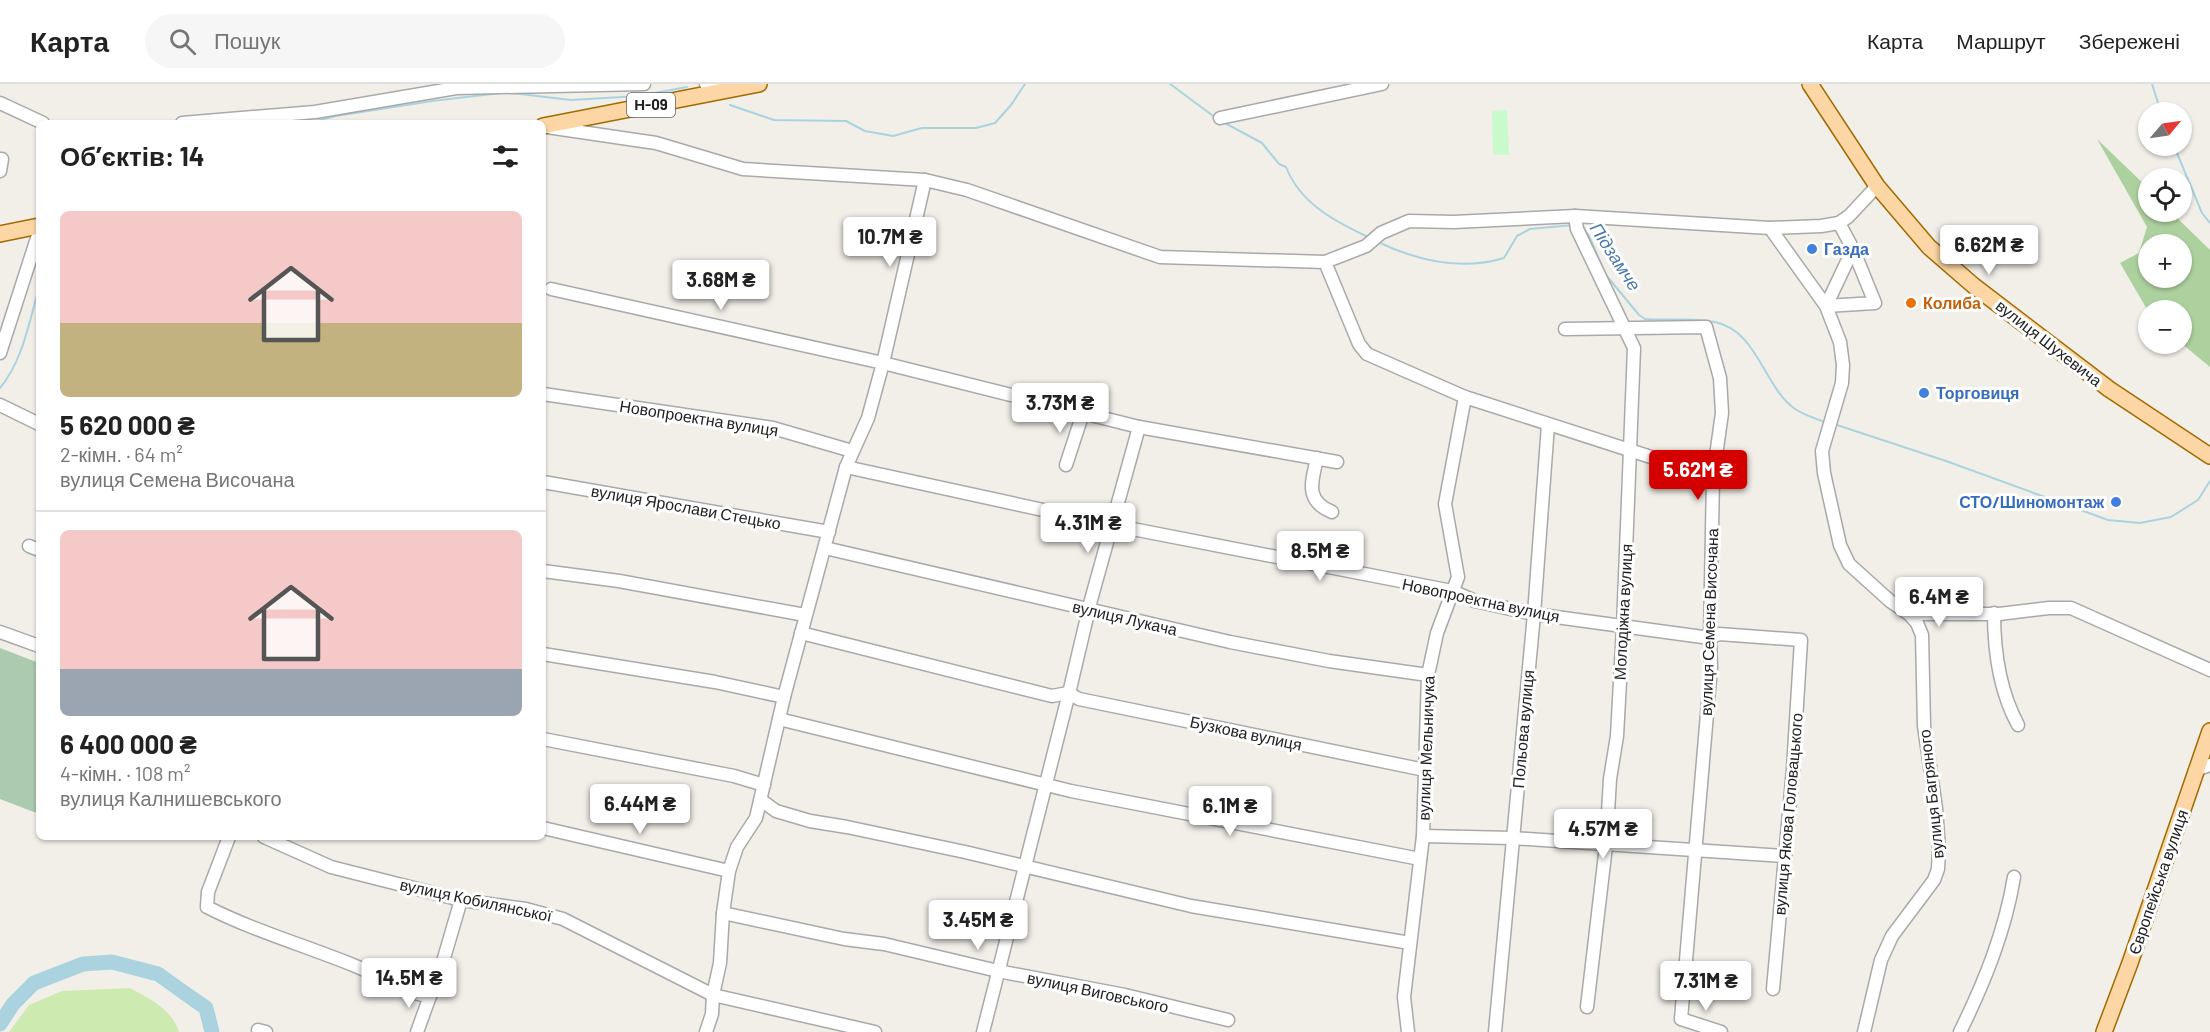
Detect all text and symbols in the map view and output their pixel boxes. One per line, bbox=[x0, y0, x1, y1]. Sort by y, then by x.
search box bbox=[145, 14, 565, 68]
text: Карта bbox=[30, 24, 109, 58]
icon: search bbox=[166, 25, 199, 58]
text: Пошук bbox=[214, 27, 280, 53]
text: Карта bbox=[1867, 28, 1923, 53]
text: Маршрут bbox=[1956, 28, 2046, 53]
text: Збережені bbox=[2079, 28, 2180, 53]
road number: Н-09 bbox=[627, 93, 675, 117]
north arrow bbox=[2138, 102, 2192, 156]
map controls bbox=[2138, 102, 2192, 354]
text: Об’єктів: 14 bbox=[60, 140, 205, 171]
icon: filters bbox=[489, 140, 522, 173]
button: locate bbox=[2138, 168, 2192, 222]
pin: 10.7M ₴ bbox=[835, 217, 945, 268]
water label: Підзамче bbox=[1586, 218, 1646, 295]
text: 10.7M ₴ bbox=[857, 224, 923, 248]
pin: 6.62M ₴ bbox=[1934, 225, 2044, 276]
text: 6.62M ₴ bbox=[1954, 232, 2024, 256]
button: + bbox=[2138, 234, 2192, 288]
place label: Газда bbox=[1824, 239, 1869, 258]
marker: Газда bbox=[1805, 242, 1819, 256]
icon: home bbox=[237, 250, 345, 358]
pin: 3.68M ₴ bbox=[666, 260, 776, 311]
text: 3.68M ₴ bbox=[686, 267, 756, 291]
place label: Колиба bbox=[1923, 293, 1981, 312]
street label: вулиця Шухевича bbox=[1993, 295, 2106, 390]
marker: Колиба bbox=[1904, 296, 1918, 310]
button: − bbox=[2138, 300, 2192, 354]
pin: 3.73M ₴ bbox=[1005, 383, 1115, 434]
place label: Торговиця bbox=[1936, 383, 2019, 402]
marker: Торговиця bbox=[1917, 386, 1931, 400]
text: 3.73M ₴ bbox=[1026, 390, 1094, 414]
street label: Новопроектна вулиця bbox=[618, 396, 780, 439]
text: 5 620 000 ₴ bbox=[60, 409, 195, 440]
text: 2-кімн. · 64 m² bbox=[60, 442, 183, 466]
pin: 5.62M ₴ bbox=[1643, 450, 1753, 501]
text: 5.62M ₴ bbox=[1663, 457, 1733, 481]
text: вулиця Семена Височана bbox=[60, 467, 295, 491]
street label: вулиця Ярослави Стецько bbox=[590, 480, 783, 533]
place label: СТО/Шиномонтаж bbox=[1959, 492, 2105, 511]
marker: СТО/Шиномонтаж bbox=[2109, 495, 2123, 509]
pin: 4.31M ₴ bbox=[1033, 503, 1143, 554]
text: 4.31M ₴ bbox=[1055, 510, 1121, 534]
street label: вулиця Семена Височана bbox=[1696, 528, 1721, 716]
pin: 8.5M ₴ bbox=[1271, 531, 1369, 582]
text: 8.5M ₴ bbox=[1291, 538, 1349, 562]
street label: Молодіжна вулиця bbox=[1609, 543, 1636, 681]
icon: home bbox=[237, 569, 345, 677]
street label: Новопроектна вулиця bbox=[1401, 574, 1562, 625]
pin: 6.4M ₴ bbox=[1890, 577, 1988, 628]
text: 6.4M ₴ bbox=[1909, 584, 1969, 608]
street label: вулиця Лукача bbox=[1071, 596, 1179, 639]
street label: Польова вулиця bbox=[1508, 669, 1537, 789]
street label: вулиця Мельничука bbox=[1413, 675, 1438, 821]
street label: Бузкова вулиця bbox=[1188, 711, 1304, 754]
street label: вулиця Якова Головацького bbox=[1769, 712, 1806, 916]
text: 6 400 000 ₴ bbox=[60, 728, 197, 759]
street label: вулиця Багряного bbox=[1914, 728, 1947, 860]
text: 4-кімн. · 108 m² bbox=[60, 761, 190, 785]
pin: 6.44M ₴ bbox=[585, 784, 695, 835]
text: вулиця Калнишевського bbox=[60, 786, 282, 810]
pin: 6.1M ₴ bbox=[1181, 786, 1279, 837]
text: 6.44M ₴ bbox=[604, 791, 676, 815]
text: 6.1M ₴ bbox=[1203, 793, 1257, 817]
street label: Європейська вулиця bbox=[2124, 807, 2191, 957]
pin: 4.57M ₴ bbox=[1548, 809, 1658, 860]
text: 4.57M ₴ bbox=[1568, 816, 1638, 840]
street label: вулиця Кобилянської bbox=[398, 874, 554, 925]
pin: 3.45M ₴ bbox=[923, 900, 1033, 951]
text: 3.45M ₴ bbox=[943, 907, 1013, 931]
pin: 14.5M ₴ bbox=[354, 958, 464, 1009]
pin: 7.31M ₴ bbox=[1651, 961, 1761, 1012]
text: 14.5M ₴ bbox=[376, 965, 443, 989]
street label: вулиця Виговського bbox=[1026, 967, 1171, 1016]
text: 7.31M ₴ bbox=[1674, 968, 1738, 992]

